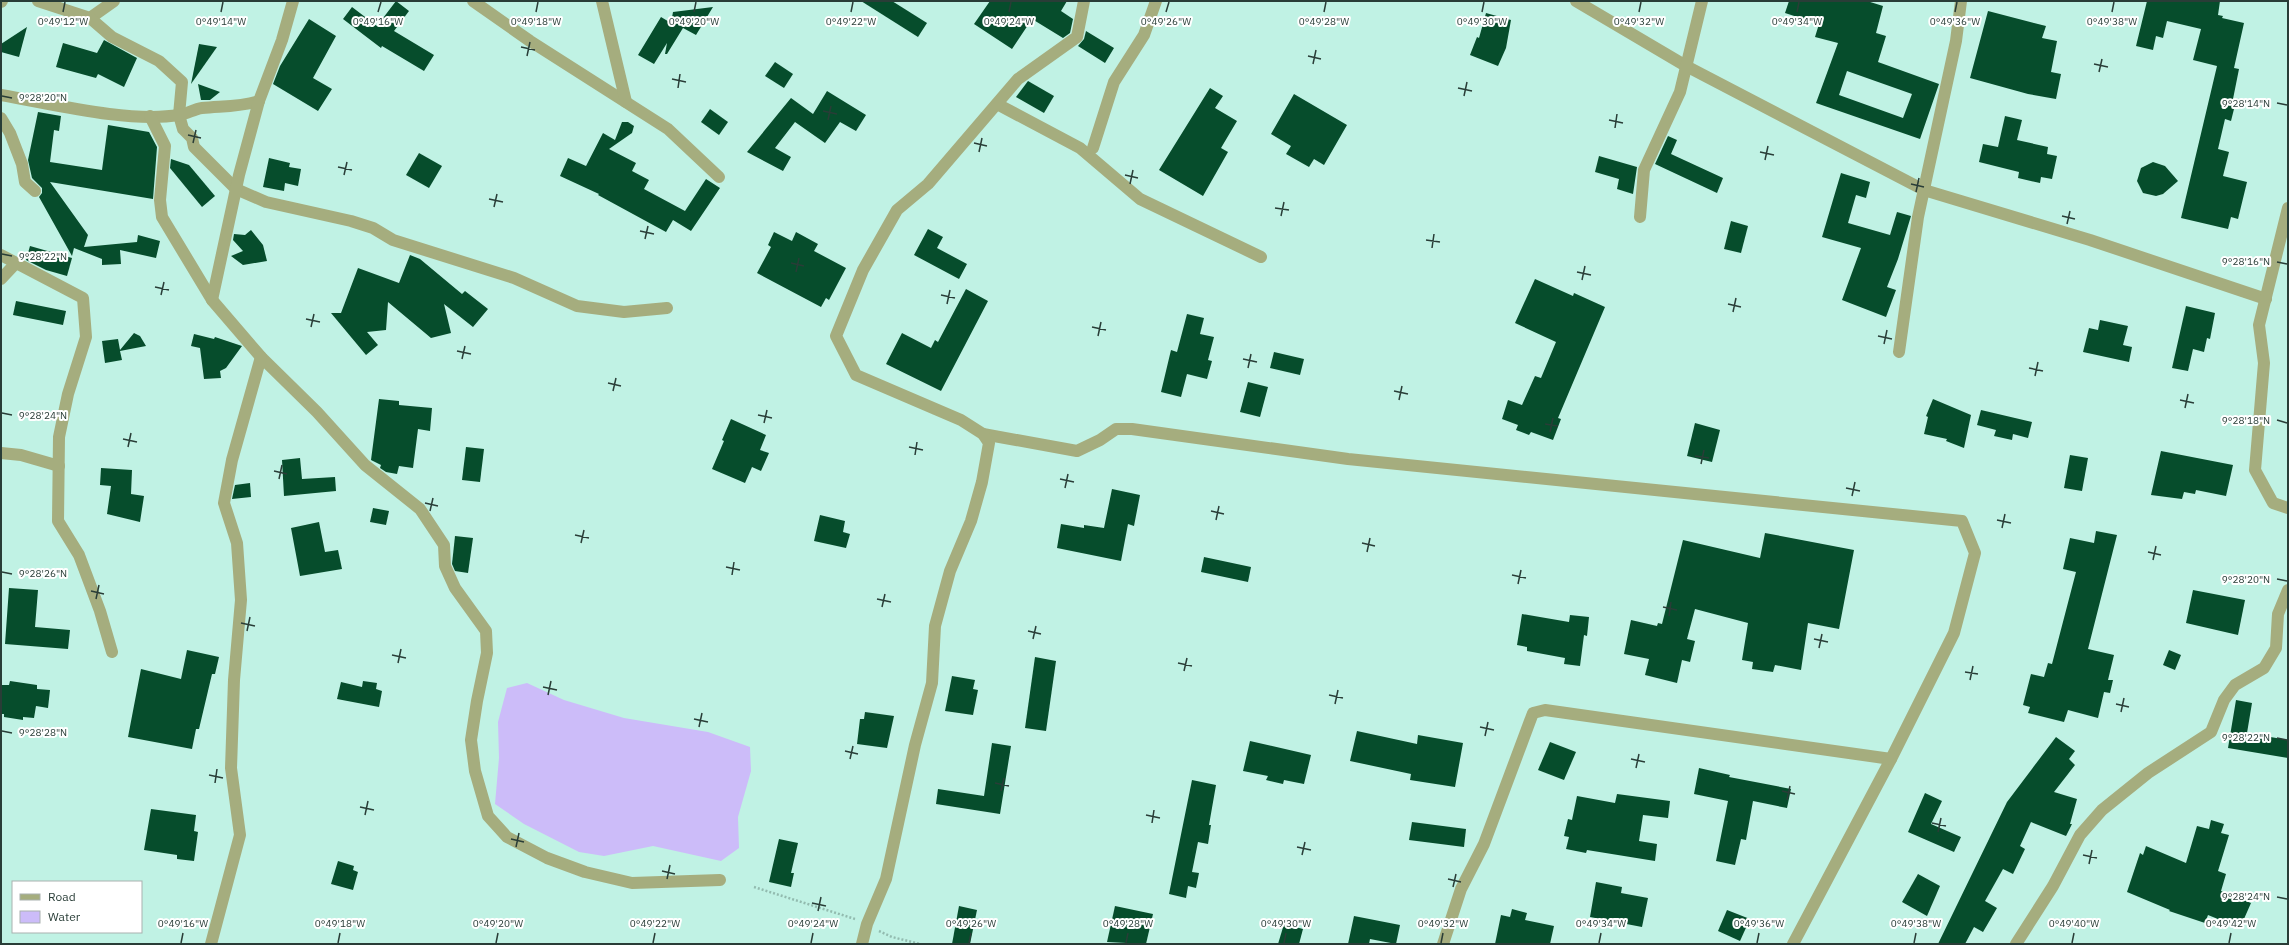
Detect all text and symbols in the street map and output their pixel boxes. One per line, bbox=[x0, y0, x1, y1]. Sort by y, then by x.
text: 0°49'12"W bbox=[38, 15, 88, 28]
text: 0°49'14"W bbox=[196, 15, 246, 28]
text: 0°49'16"W bbox=[353, 15, 403, 28]
text: 0°49'18"W bbox=[511, 15, 561, 28]
text: 0°49'20"W bbox=[669, 15, 719, 28]
text: 0°49'22"W bbox=[826, 15, 876, 28]
text: 0°49'24"W bbox=[984, 15, 1034, 28]
text: 0°49'26"W bbox=[1141, 15, 1191, 28]
text: 0°49'28"W bbox=[1299, 15, 1349, 28]
text: 0°49'30"W bbox=[1457, 15, 1507, 28]
text: 0°49'32"W bbox=[1614, 15, 1664, 28]
text: 0°49'34"W bbox=[1772, 15, 1822, 28]
text: 0°49'36"W bbox=[1930, 15, 1980, 28]
text: 0°49'38"W bbox=[2087, 15, 2137, 28]
text: 9°28'20"N bbox=[19, 91, 67, 104]
text: 9°28'14"N bbox=[2222, 97, 2270, 110]
text: 9°28'22"N bbox=[19, 250, 67, 263]
text: 9°28'16"N bbox=[2222, 255, 2270, 268]
text: 9°28'24"N bbox=[19, 409, 67, 422]
text: 9°28'18"N bbox=[2222, 414, 2270, 427]
text: 9°28'26"N bbox=[19, 567, 67, 580]
text: 9°28'20"N bbox=[2222, 573, 2270, 586]
text: 9°28'28"N bbox=[19, 726, 67, 739]
text: 9°28'22"N bbox=[2222, 731, 2270, 744]
legend bbox=[12, 881, 142, 933]
text: Road bbox=[48, 889, 76, 904]
text: 9°28'24"N bbox=[2222, 890, 2270, 903]
text: Water bbox=[48, 909, 81, 924]
text: 0°49'16"W bbox=[158, 917, 208, 930]
text: 0°49'18"W bbox=[315, 917, 365, 930]
text: 0°49'20"W bbox=[473, 917, 523, 930]
text: 0°49'22"W bbox=[630, 917, 680, 930]
text: 0°49'24"W bbox=[788, 917, 838, 930]
text: 0°49'26"W bbox=[946, 917, 996, 930]
text: 0°49'28"W bbox=[1103, 917, 1153, 930]
text: 0°49'30"W bbox=[1261, 917, 1311, 930]
text: 0°49'32"W bbox=[1418, 917, 1468, 930]
text: 0°49'34"W bbox=[1576, 917, 1626, 930]
text: 0°49'36"W bbox=[1734, 917, 1784, 930]
text: 0°49'38"W bbox=[1891, 917, 1941, 930]
text: 0°49'40"W bbox=[2049, 917, 2099, 930]
text: 0°49'42"W bbox=[2206, 917, 2256, 930]

